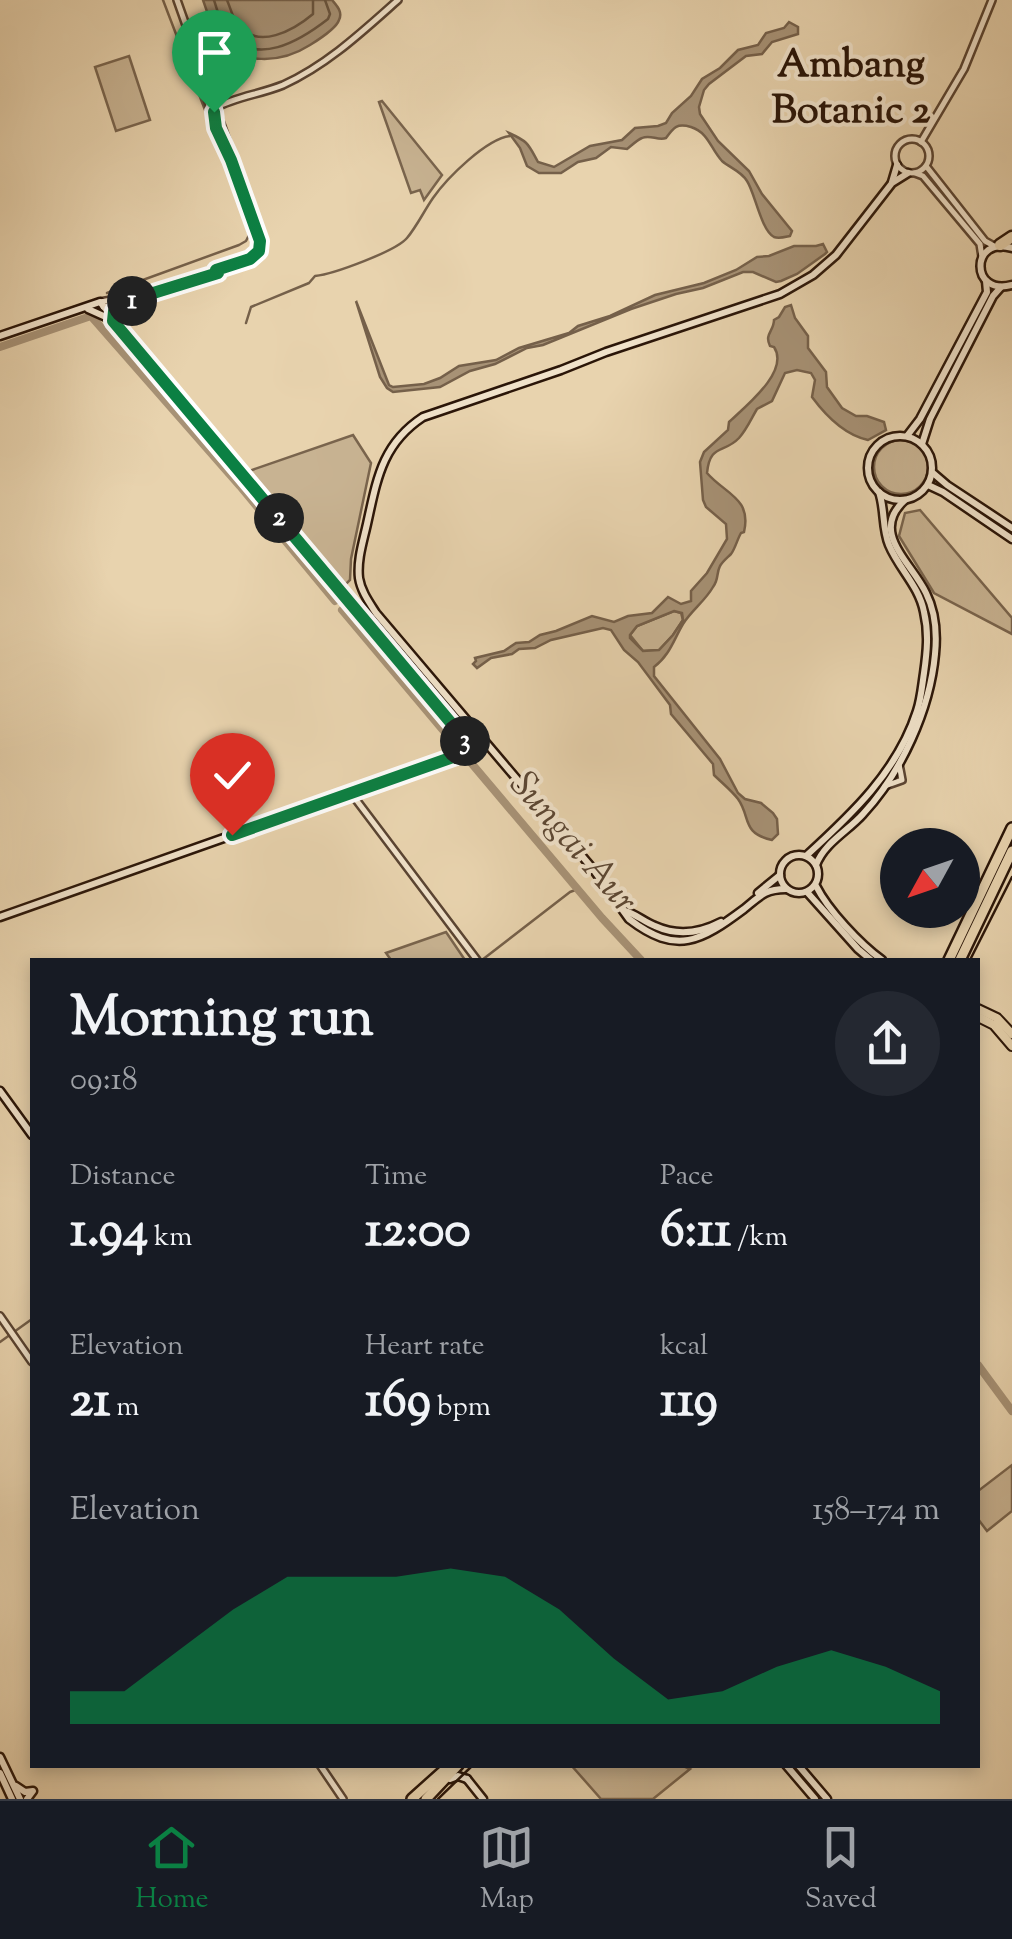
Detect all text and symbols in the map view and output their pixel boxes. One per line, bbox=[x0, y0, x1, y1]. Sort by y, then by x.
pin bbox=[172, 10, 257, 113]
icon: arrive bbox=[187, 25, 242, 80]
district label: Ambang Botanic 2 bbox=[771, 38, 931, 141]
pin: 1 bbox=[107, 276, 157, 326]
text: 1 bbox=[127, 281, 137, 321]
pin: 2 bbox=[254, 493, 304, 543]
text: 2 bbox=[272, 498, 286, 538]
pin: 3 bbox=[440, 716, 490, 766]
text: 3 bbox=[459, 721, 471, 761]
pin bbox=[190, 733, 275, 836]
icon: check bbox=[205, 748, 260, 803]
water label: Sungai Aur bbox=[495, 761, 649, 926]
north arrow bbox=[880, 828, 980, 928]
map controls bbox=[880, 828, 980, 928]
text: Morning run bbox=[70, 981, 374, 1060]
button: share bbox=[835, 991, 940, 1096]
text: 09:18 bbox=[70, 1058, 138, 1104]
text: Distance bbox=[70, 1157, 176, 1197]
text: Time bbox=[365, 1157, 427, 1197]
text: Pace bbox=[660, 1157, 714, 1197]
text: 1.94 bbox=[70, 1197, 148, 1269]
text: 12:00 bbox=[365, 1197, 471, 1269]
text: 6:11 bbox=[660, 1197, 731, 1269]
text: km bbox=[148, 1218, 193, 1258]
text: /km bbox=[731, 1218, 788, 1258]
text: Elevation bbox=[70, 1327, 184, 1367]
text: Heart rate bbox=[365, 1327, 485, 1367]
text: kcal bbox=[660, 1327, 708, 1367]
text: 21 bbox=[70, 1367, 110, 1439]
text: 169 bbox=[365, 1367, 431, 1439]
text: 119 bbox=[660, 1367, 718, 1439]
text: m bbox=[110, 1388, 140, 1428]
text: bpm bbox=[431, 1388, 491, 1428]
text: Elevation bbox=[70, 1488, 200, 1534]
text: 158–174 m bbox=[812, 1488, 940, 1534]
tab: Home bbox=[135, 1820, 209, 1920]
tab: Map bbox=[479, 1820, 534, 1920]
tab: Saved bbox=[805, 1820, 877, 1920]

